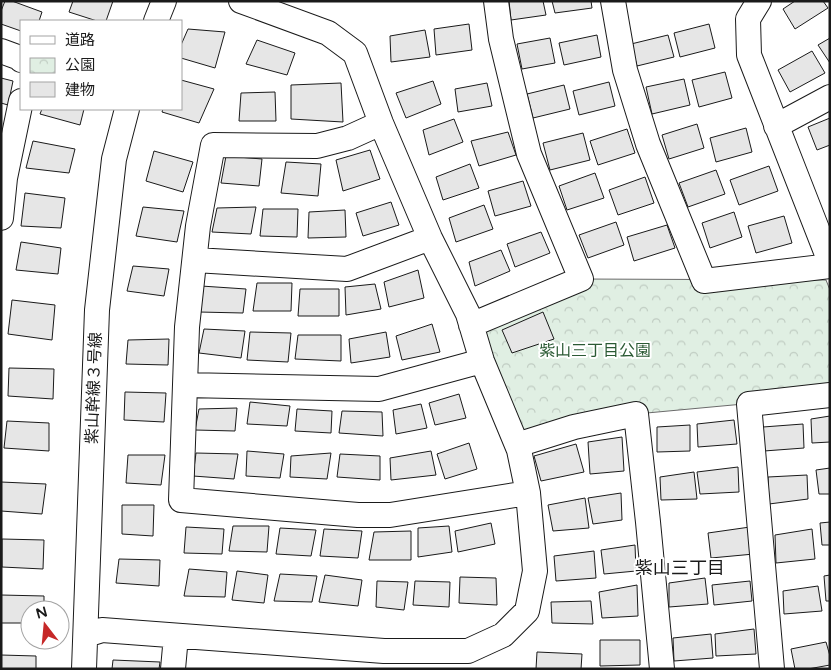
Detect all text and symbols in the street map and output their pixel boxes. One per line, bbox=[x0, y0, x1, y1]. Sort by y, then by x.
legend bbox=[20, 20, 182, 110]
text: 道路 bbox=[65, 31, 95, 49]
text: 公園 bbox=[65, 56, 95, 74]
text: 建物 bbox=[65, 81, 95, 99]
street label: 紫山幹線３号線 bbox=[82, 332, 106, 444]
park label: 紫山三丁目公園 bbox=[539, 341, 651, 361]
district label: 紫山三丁目 bbox=[635, 557, 725, 579]
north arrow bbox=[20, 600, 70, 650]
text: N bbox=[34, 603, 49, 623]

